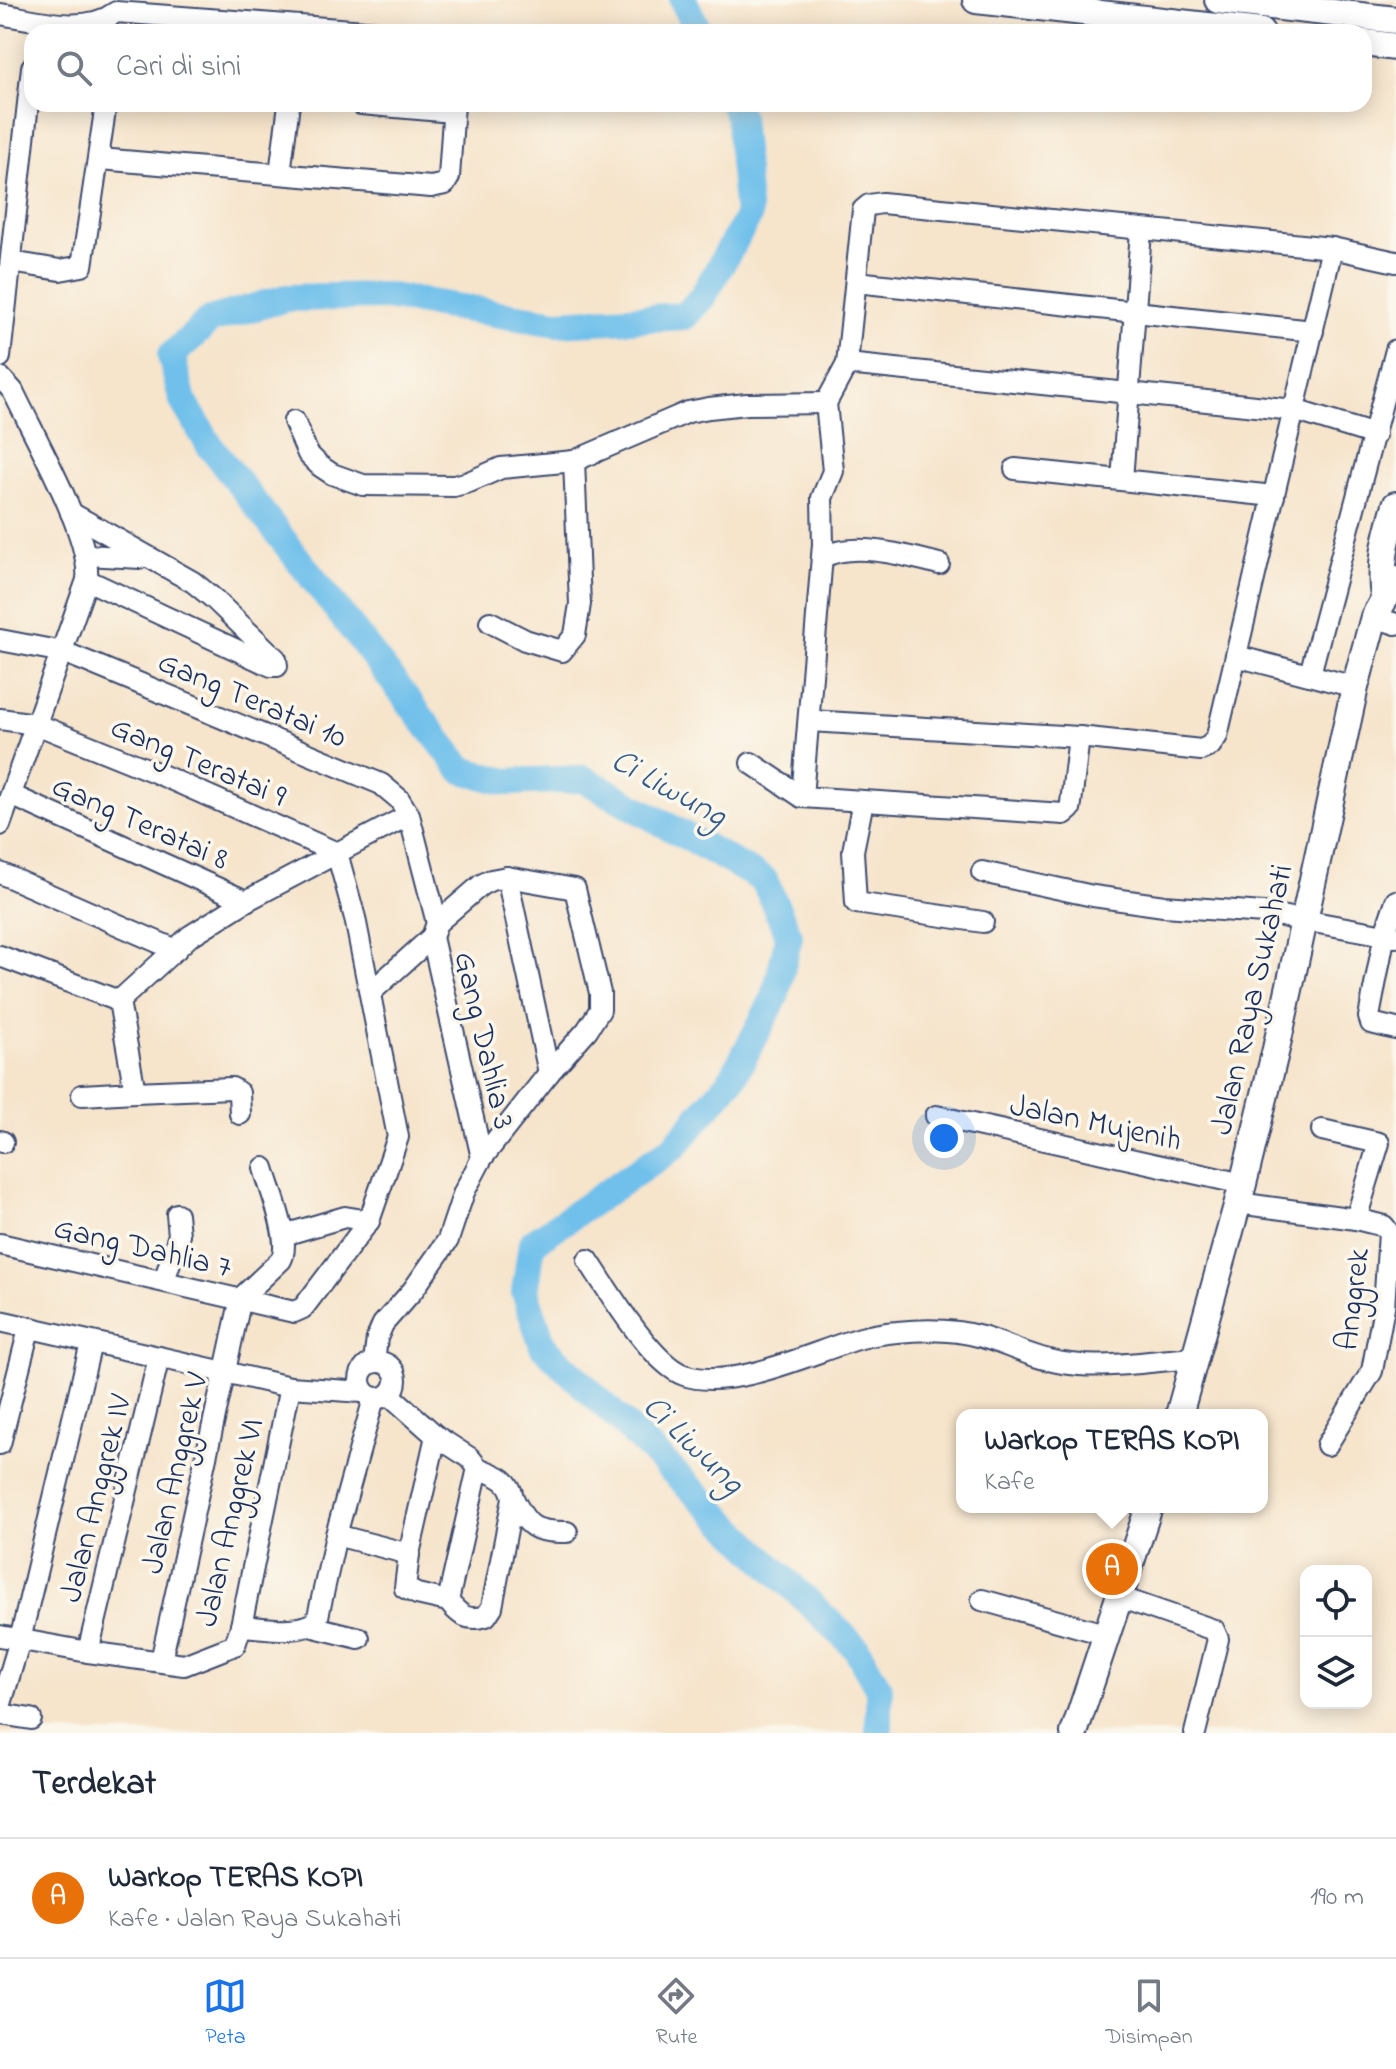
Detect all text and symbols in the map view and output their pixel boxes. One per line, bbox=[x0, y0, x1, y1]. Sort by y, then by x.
search box bbox=[24, 24, 1372, 112]
icon: search bbox=[52, 46, 96, 90]
text: Cari di sini bbox=[116, 46, 242, 90]
street label: Gang Teratai 10 bbox=[150, 640, 353, 762]
street label: Gang Teratai 9 bbox=[102, 705, 293, 821]
water label: Ci Liwung bbox=[601, 737, 736, 842]
street label: Gang Teratai 8 bbox=[44, 764, 236, 884]
street label: Jalan Raya Sukahati bbox=[1199, 860, 1307, 1140]
street label: Gang Dahlia 3 bbox=[439, 947, 526, 1134]
street label: Jalan Mujenih bbox=[1005, 1083, 1185, 1166]
your location bbox=[924, 1118, 964, 1158]
street label: Gang Dahlia 7 bbox=[49, 1206, 236, 1293]
street label: Anggrek bbox=[1325, 1245, 1384, 1353]
street label: Jalan Anggrek V bbox=[130, 1368, 223, 1579]
water label: Ci Liwung bbox=[630, 1384, 755, 1508]
street label: Jalan Anggrek IV bbox=[49, 1389, 146, 1608]
popup bbox=[956, 1409, 1268, 1513]
street label: Jalan Anggrek VI bbox=[185, 1414, 278, 1632]
text: Warkop TERAS KOPI bbox=[984, 1420, 1240, 1464]
text: Kafe bbox=[984, 1464, 1035, 1502]
pin: A bbox=[1086, 1539, 1138, 1599]
map controls bbox=[1300, 1565, 1372, 1709]
button: locate bbox=[1300, 1565, 1372, 1637]
button: layers bbox=[1300, 1637, 1372, 1709]
text: Terdekat bbox=[32, 1760, 156, 1810]
text: Warkop TERAS KOPI bbox=[108, 1857, 363, 1901]
text: A bbox=[50, 1879, 66, 1917]
text: 190 m bbox=[1310, 1879, 1364, 1917]
text: Kafe · Jalan Raya Sukahati bbox=[108, 1901, 402, 1939]
tab: Peta bbox=[203, 1974, 247, 2054]
tab: Rute bbox=[654, 1974, 698, 2054]
tab: Disimpan bbox=[1105, 1974, 1193, 2054]

